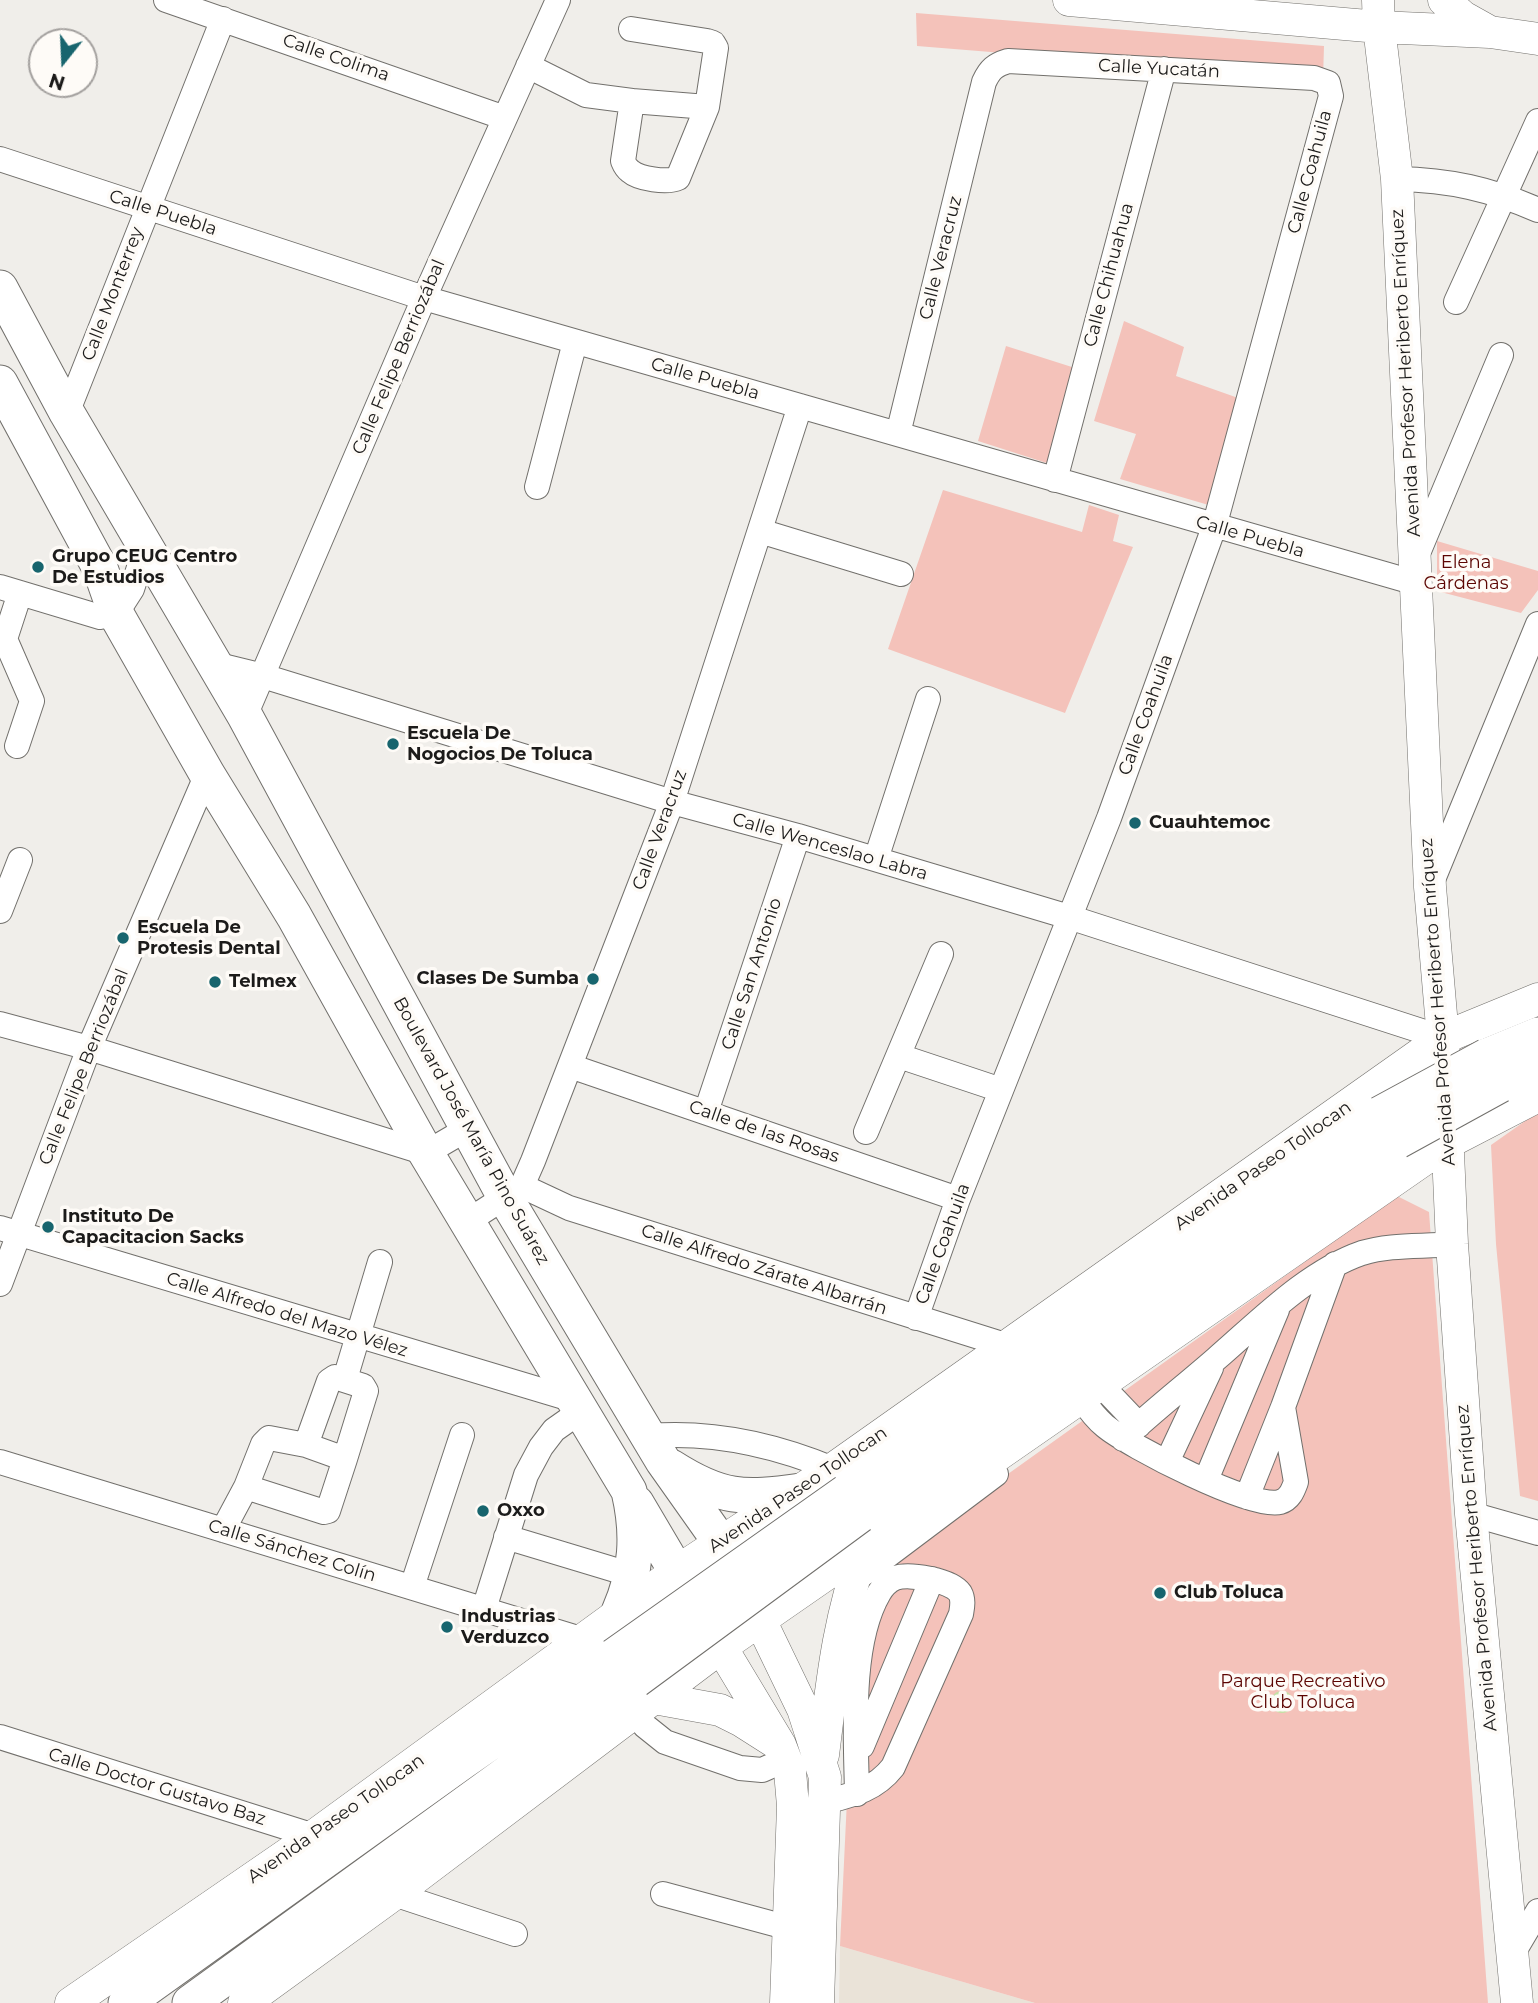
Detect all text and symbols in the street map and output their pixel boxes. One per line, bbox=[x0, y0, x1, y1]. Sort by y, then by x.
north arrow bbox=[28, 28, 98, 98]
street label: Calle Colima bbox=[280, 30, 392, 86]
street label: Calle Yucatán bbox=[1098, 55, 1220, 83]
text: N bbox=[46, 68, 68, 95]
street label: Calle Coahuila bbox=[1283, 108, 1337, 236]
street label: Calle Puebla bbox=[106, 185, 220, 241]
street label: Calle Veracruz bbox=[915, 194, 967, 322]
street label: Calle Chihuahua bbox=[1079, 201, 1139, 349]
street label: Avenida Profesor Heriberto Enríquez bbox=[1387, 208, 1425, 538]
street label: Calle Monterrey bbox=[78, 224, 148, 364]
street label: Calle Felipe Berriozábal bbox=[348, 256, 450, 458]
street label: Calle Puebla bbox=[648, 353, 762, 405]
street label: Calle Puebla bbox=[1193, 511, 1307, 563]
place label: Grupo CEUG Centro De Estudios bbox=[52, 546, 237, 588]
park label: Elena Cárdenas bbox=[1424, 552, 1508, 594]
marker: Grupo CEUG Centro De Estudios bbox=[30, 559, 46, 575]
street label: Calle Coahuila bbox=[1114, 652, 1178, 778]
place label: Escuela De Nogocios De Toluca bbox=[407, 723, 593, 766]
marker: Escuela De Nogocios De Toluca bbox=[385, 736, 401, 752]
street label: Calle Veracruz bbox=[628, 767, 692, 893]
street label: Calle Wenceslao Labra bbox=[730, 809, 930, 885]
place label: Cuauhtemoc bbox=[1149, 812, 1270, 834]
marker: Cuauhtemoc bbox=[1127, 815, 1143, 831]
street label: Avenida Profesor Heriberto Enríquez bbox=[1416, 837, 1460, 1167]
street label: Calle San Antonio bbox=[717, 895, 787, 1053]
place label: Escuela De Protesis Dental bbox=[137, 917, 281, 960]
marker: Escuela De Protesis Dental bbox=[115, 930, 131, 946]
street label: Calle Felipe Berriozábal bbox=[35, 966, 133, 1168]
place label: Clases De Sumba bbox=[416, 968, 579, 990]
place label: Telmex bbox=[229, 971, 297, 993]
marker: Clases De Sumba bbox=[585, 971, 601, 987]
marker: Telmex bbox=[207, 974, 223, 990]
street label: Boulevard José María Pino Suárez bbox=[388, 993, 554, 1269]
street label: Calle de las Rosas bbox=[686, 1096, 842, 1168]
street label: Avenida Paseo Tollocan bbox=[1170, 1097, 1356, 1235]
street label: Calle Coahuila bbox=[911, 1181, 975, 1307]
place label: Instituto De Capacitacion Sacks bbox=[62, 1206, 244, 1248]
marker: Instituto De Capacitacion Sacks bbox=[40, 1219, 56, 1235]
street label: Calle Alfredo Zárate Albarrán bbox=[638, 1220, 890, 1320]
street label: Calle Alfredo del Mazo Vélez bbox=[164, 1268, 410, 1362]
street label: Avenida Profesor Heriberto Enríquez bbox=[1452, 1404, 1502, 1732]
street label: Avenida Paseo Tollocan bbox=[705, 1422, 891, 1558]
place label: Oxxo bbox=[497, 1500, 545, 1522]
marker: Oxxo bbox=[475, 1503, 491, 1519]
street label: Calle Sánchez Colín bbox=[205, 1515, 379, 1587]
place label: Club Toluca bbox=[1174, 1582, 1284, 1604]
marker: Club Toluca bbox=[1152, 1585, 1168, 1601]
place label: Industrias Verduzco bbox=[461, 1606, 555, 1648]
marker: Industrias Verduzco bbox=[439, 1619, 455, 1635]
park label: Parque Recreativo Club Toluca bbox=[1220, 1671, 1386, 1714]
street label: Calle Doctor Gustavo Baz bbox=[46, 1744, 268, 1830]
street label: Avenida Paseo Tollocan bbox=[243, 1750, 429, 1888]

